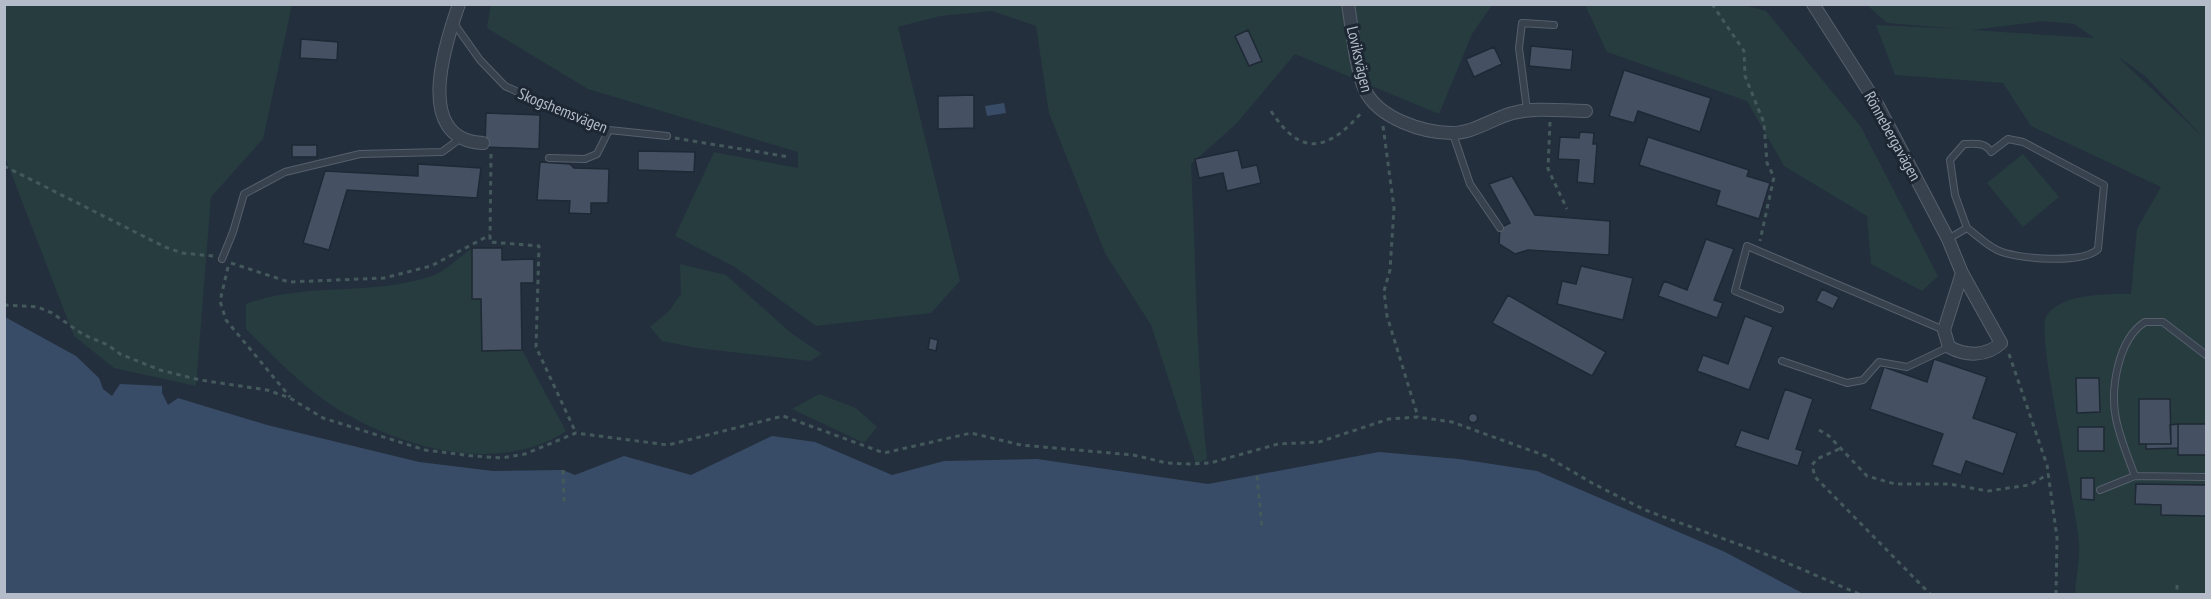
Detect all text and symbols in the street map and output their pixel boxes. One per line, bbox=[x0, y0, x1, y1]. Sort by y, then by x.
street label: Loviksvägen bbox=[1343, 24, 1377, 94]
street label: Skogshemsvägen bbox=[515, 83, 611, 137]
street label: Rönnebergavägen bbox=[1860, 88, 1926, 184]

